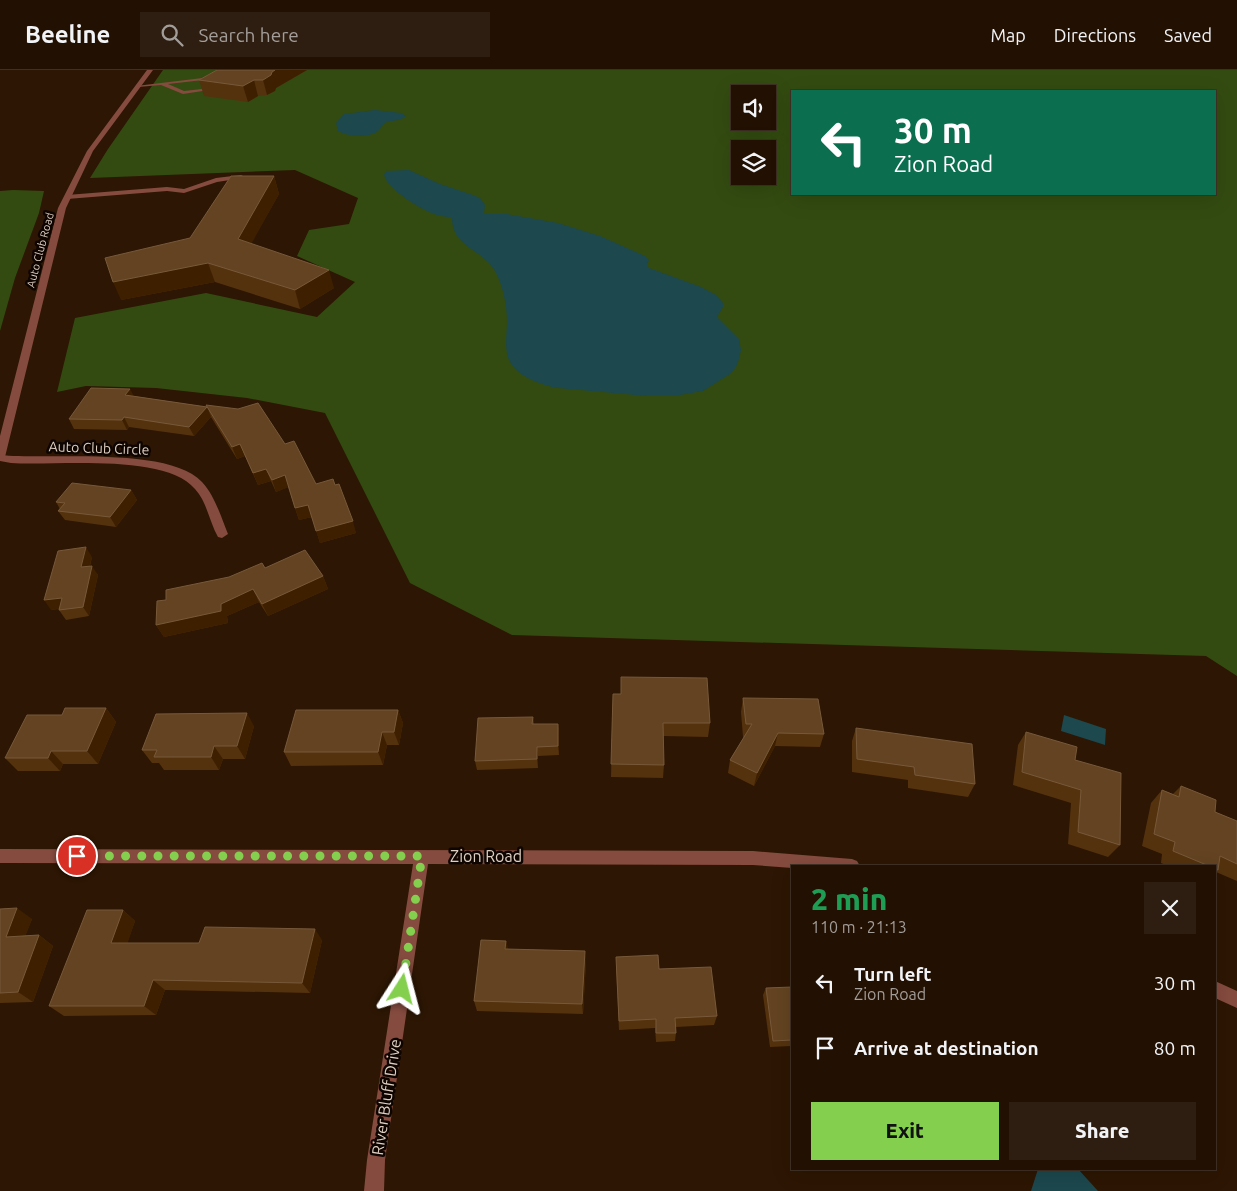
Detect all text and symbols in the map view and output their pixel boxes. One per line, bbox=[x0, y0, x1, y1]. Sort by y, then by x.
search box bbox=[140, 12, 490, 57]
text: Beeline bbox=[25, 21, 110, 48]
icon: search bbox=[158, 21, 186, 49]
text: Search here bbox=[198, 24, 299, 46]
text: Map bbox=[990, 25, 1026, 45]
text: Directions bbox=[1054, 25, 1136, 45]
text: Saved bbox=[1164, 25, 1212, 45]
map controls bbox=[731, 85, 776, 185]
button: sound bbox=[731, 85, 776, 130]
icon: left bbox=[811, 110, 876, 175]
text: 30 m bbox=[894, 110, 972, 150]
button: layers bbox=[731, 140, 776, 185]
text: Zion Road bbox=[894, 151, 993, 176]
street label: Auto Club Road bbox=[24, 211, 56, 289]
street label: Auto Club Circle bbox=[48, 438, 150, 458]
pin bbox=[56, 835, 98, 877]
icon: arrive bbox=[63, 842, 91, 870]
street label: Zion Road bbox=[450, 847, 522, 865]
text: 2 min bbox=[811, 882, 887, 916]
button: close bbox=[1144, 882, 1196, 934]
text: 110 m · 21:13 bbox=[811, 918, 907, 936]
position arrow bbox=[375, 962, 427, 1014]
text: Turn left bbox=[854, 963, 932, 985]
icon: left bbox=[811, 969, 839, 997]
text: 30 m bbox=[1154, 972, 1196, 994]
text: Zion Road bbox=[854, 985, 926, 1003]
icon: arrive bbox=[811, 1034, 839, 1062]
text: Arrive at destination bbox=[854, 1037, 1039, 1059]
text: 80 m bbox=[1154, 1037, 1196, 1059]
street label: River Bluff Drive bbox=[368, 1038, 404, 1156]
button: Exit bbox=[811, 1102, 999, 1160]
button: Share bbox=[1009, 1102, 1196, 1160]

